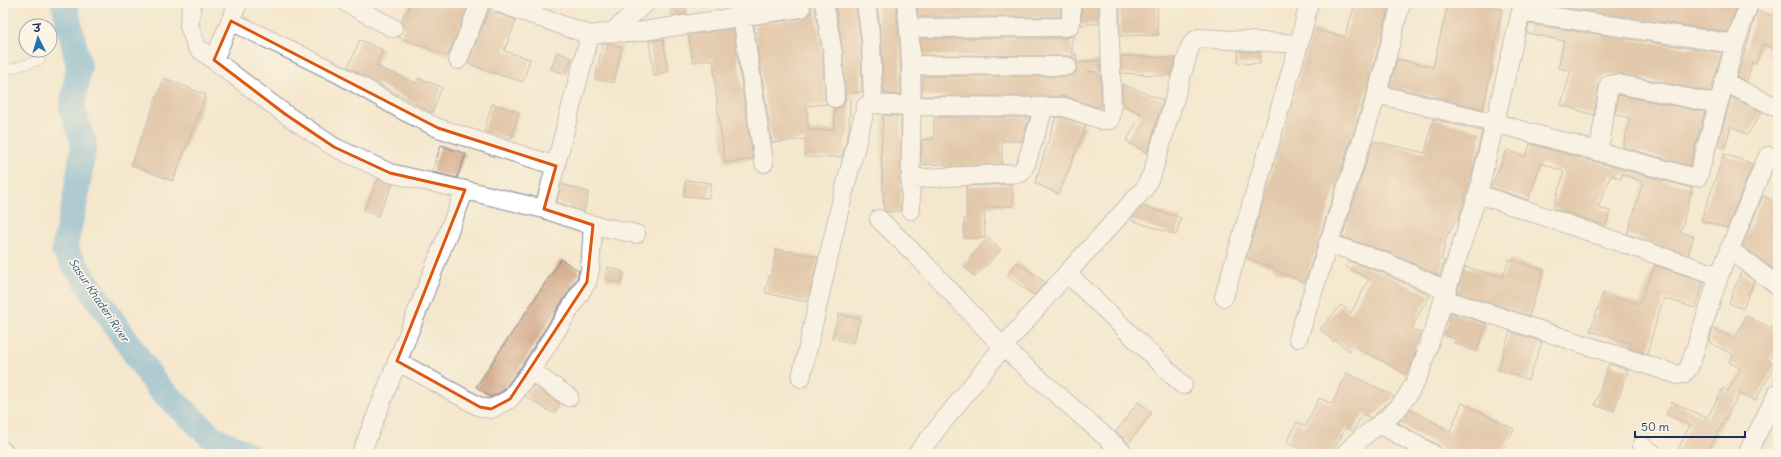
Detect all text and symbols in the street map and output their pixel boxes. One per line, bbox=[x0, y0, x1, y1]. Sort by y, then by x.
north arrow bbox=[18, 18, 58, 58]
text: उ bbox=[32, 21, 43, 35]
water label: Sasur Khaderi River bbox=[66, 256, 133, 346]
scale bar bbox=[1635, 413, 1745, 439]
text: 50 m bbox=[1641, 419, 1670, 434]

